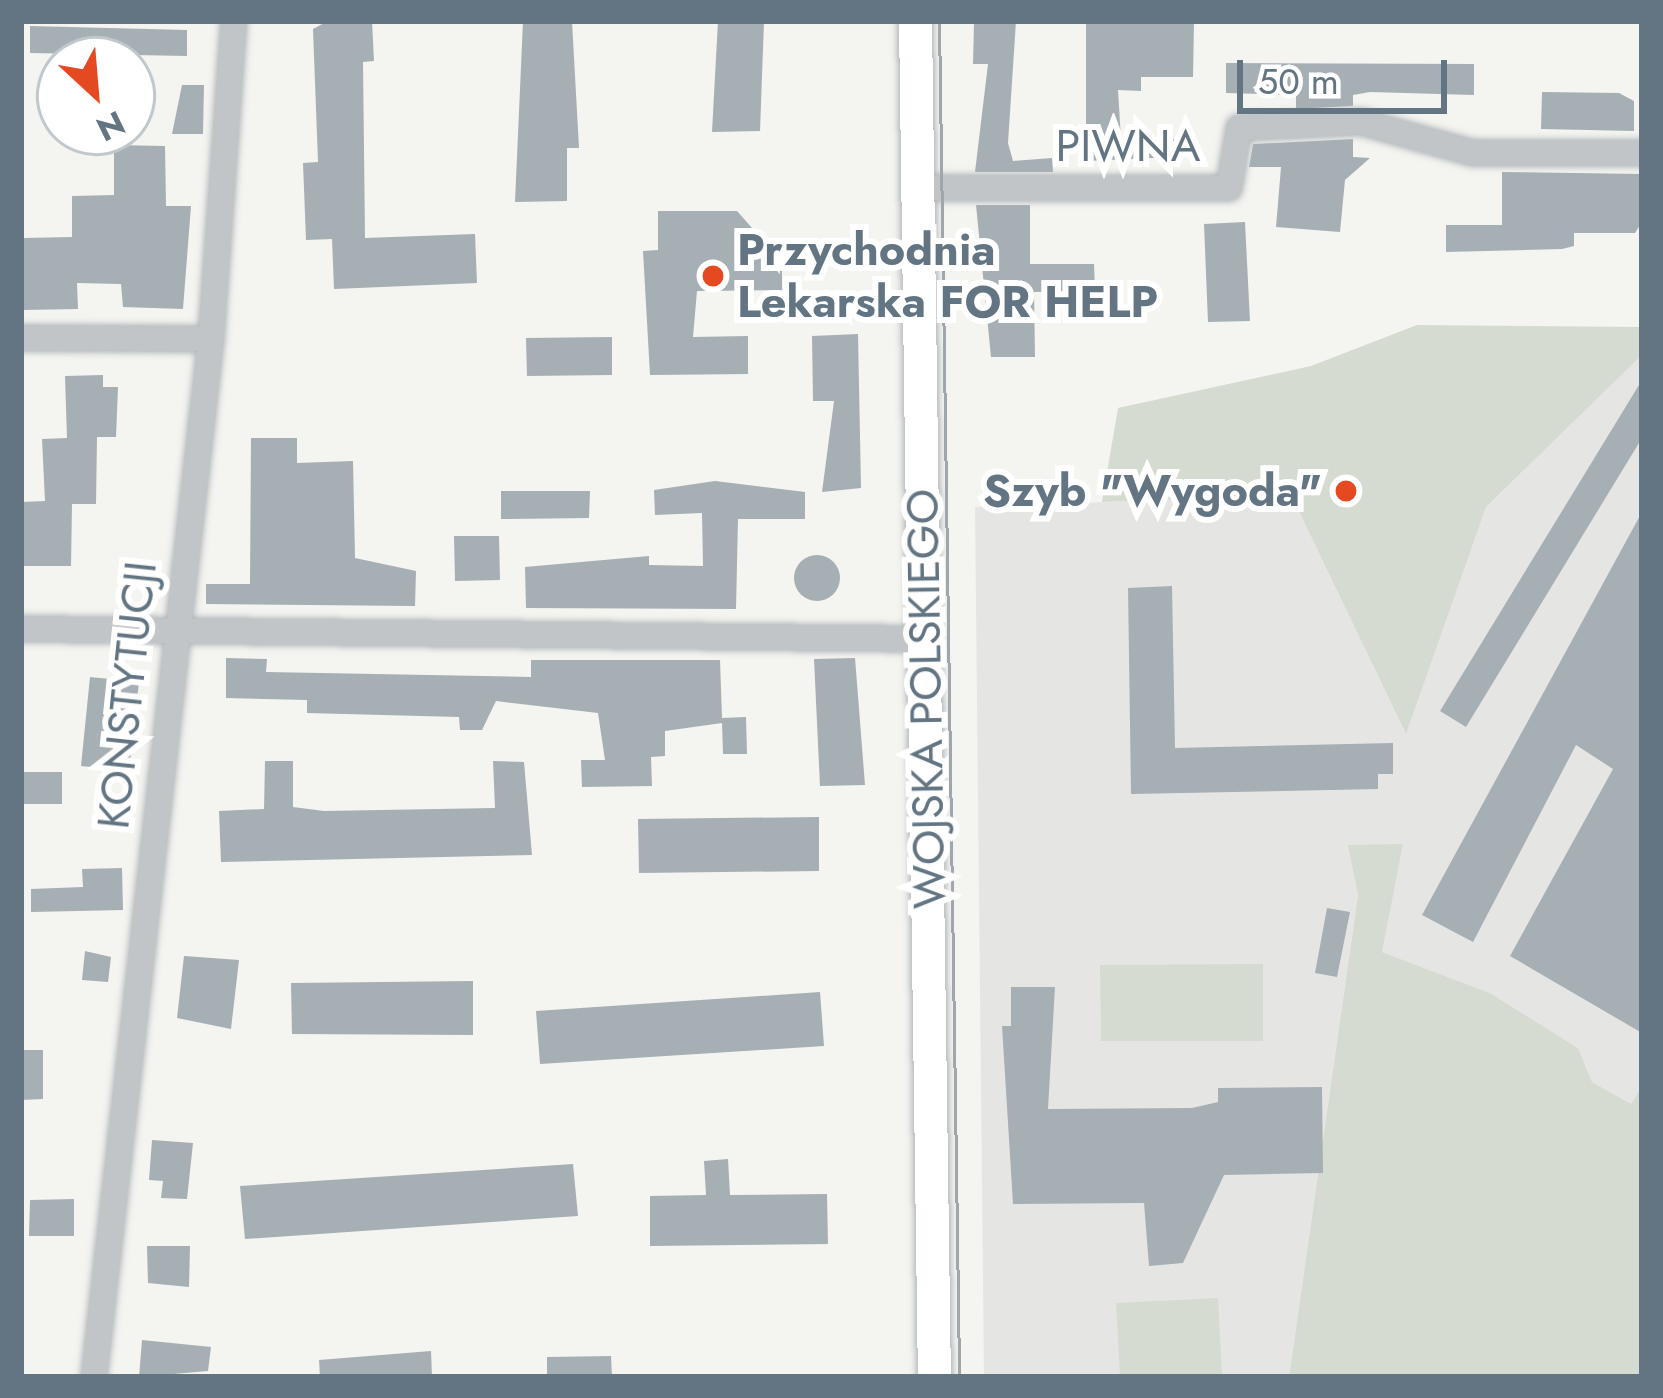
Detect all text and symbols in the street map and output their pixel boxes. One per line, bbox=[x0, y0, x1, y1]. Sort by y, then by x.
north arrow bbox=[36, 36, 156, 156]
scale bar bbox=[1243, 36, 1453, 110]
text: 50 m bbox=[1258, 55, 1339, 107]
text: N bbox=[89, 99, 133, 153]
street label: PIWNA bbox=[1056, 119, 1200, 173]
place label: Przychodnia Lekarska FOR HELP bbox=[737, 223, 1158, 329]
marker: Przychodnia Lekarska FOR HELP bbox=[700, 263, 726, 289]
place label: Szyb "Wygoda" bbox=[983, 464, 1322, 518]
marker: Szyb "Wygoda" bbox=[1333, 478, 1359, 504]
street label: WOJSKA POLSKIEGO bbox=[895, 488, 957, 910]
street label: KONSTYTUCJI bbox=[86, 558, 168, 832]

